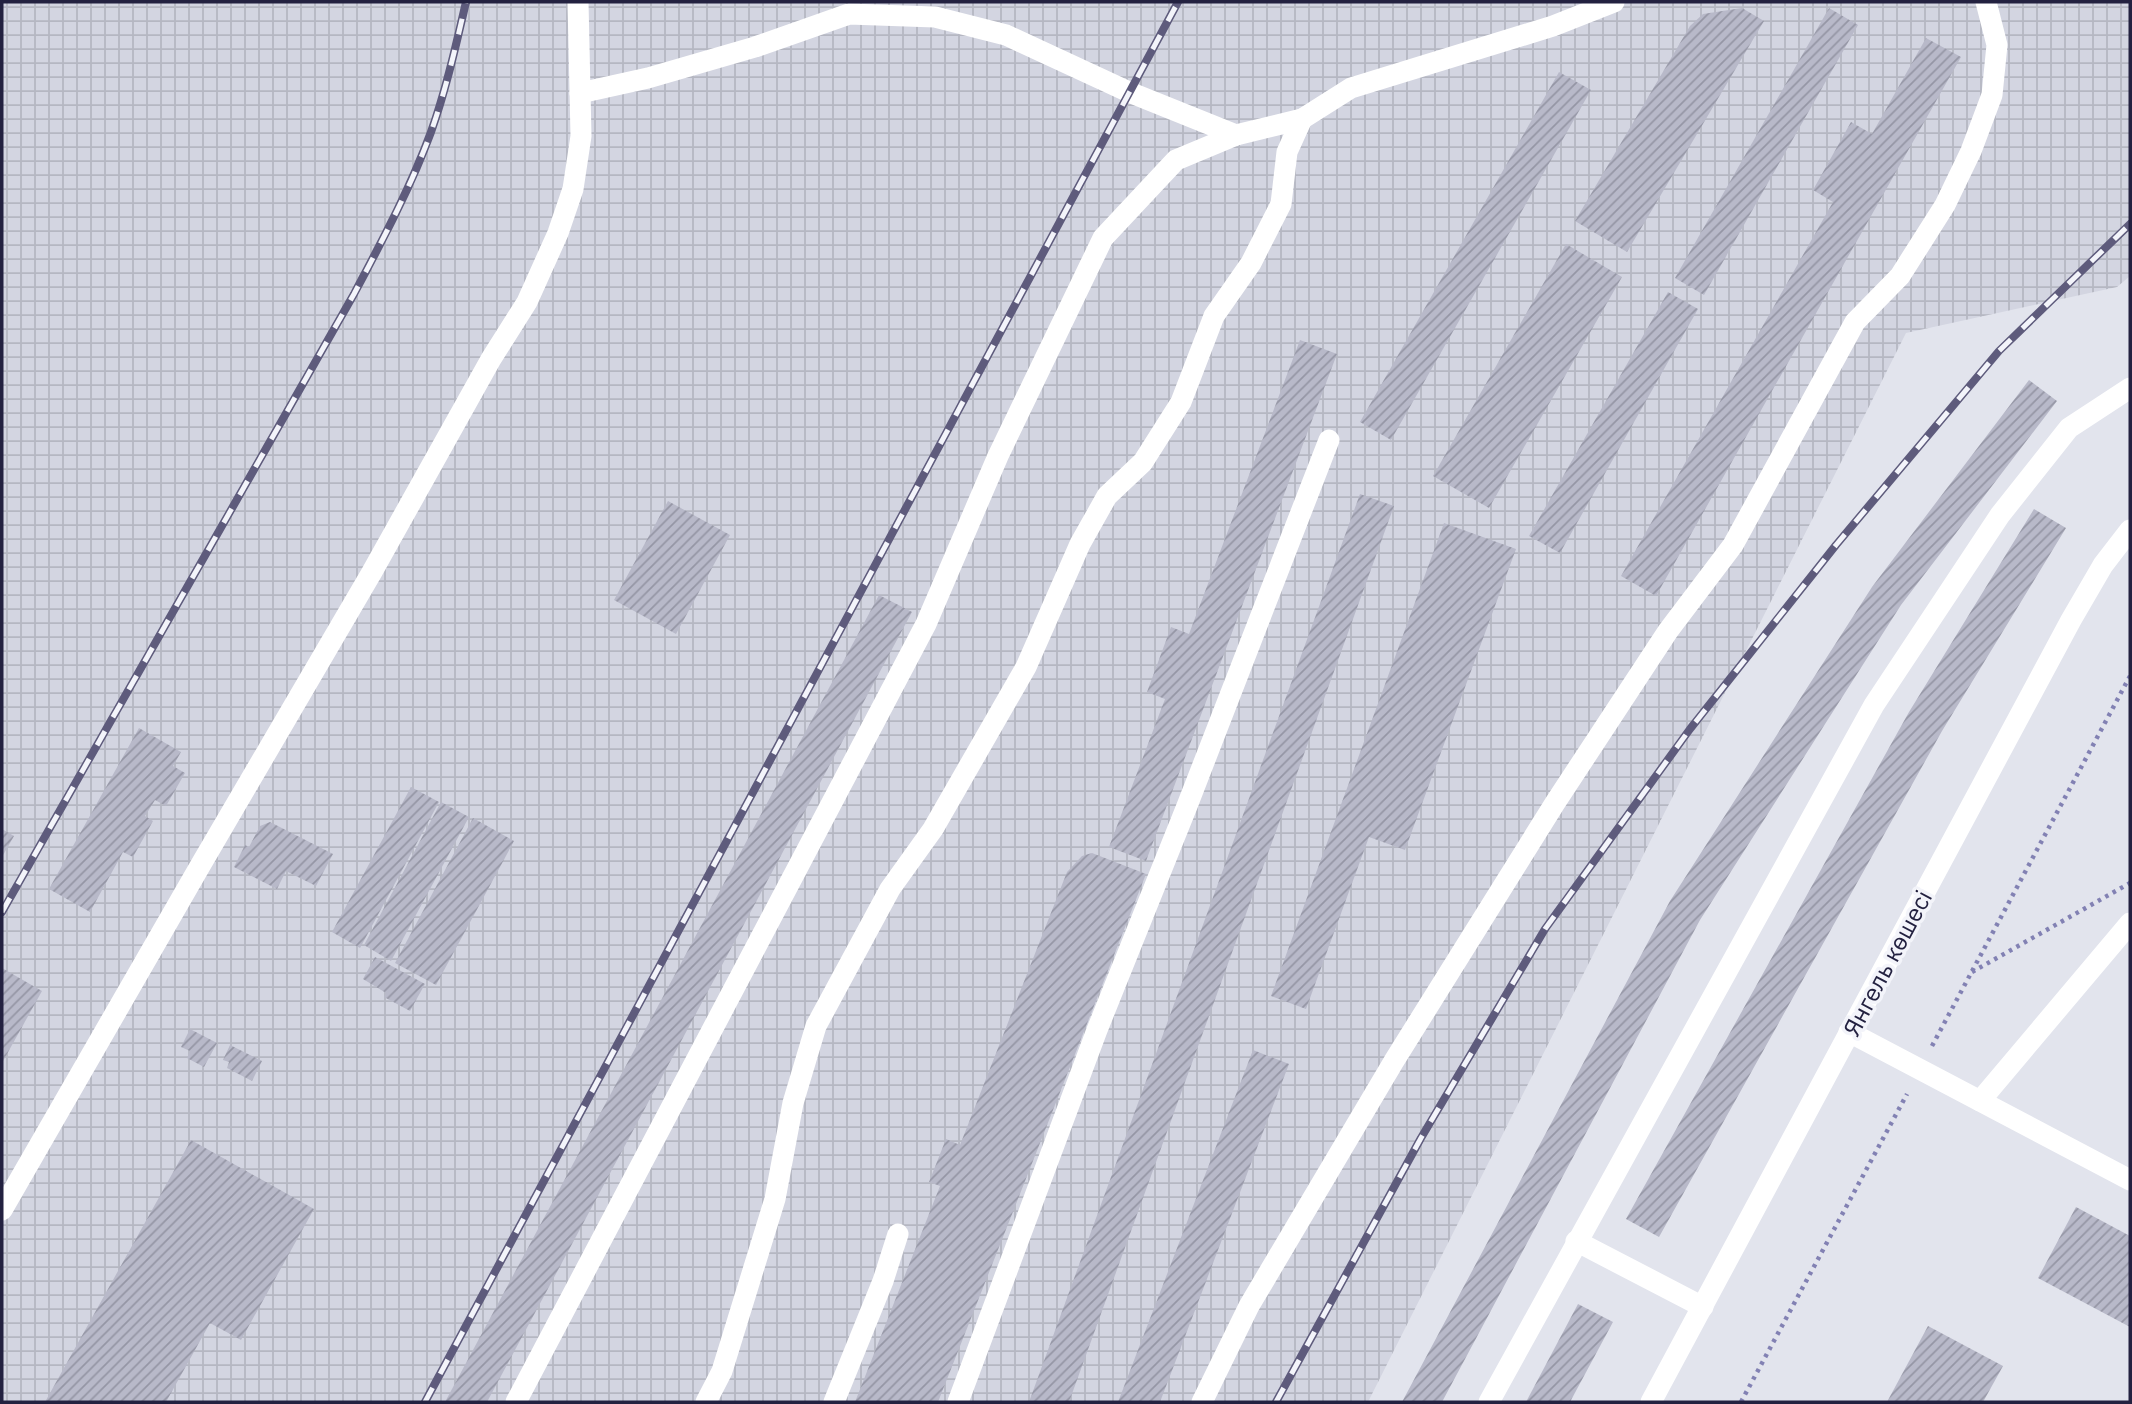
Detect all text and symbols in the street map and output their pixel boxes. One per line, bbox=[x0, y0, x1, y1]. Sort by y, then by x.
street label: Янгель көшесі bbox=[1835, 884, 1939, 1042]

